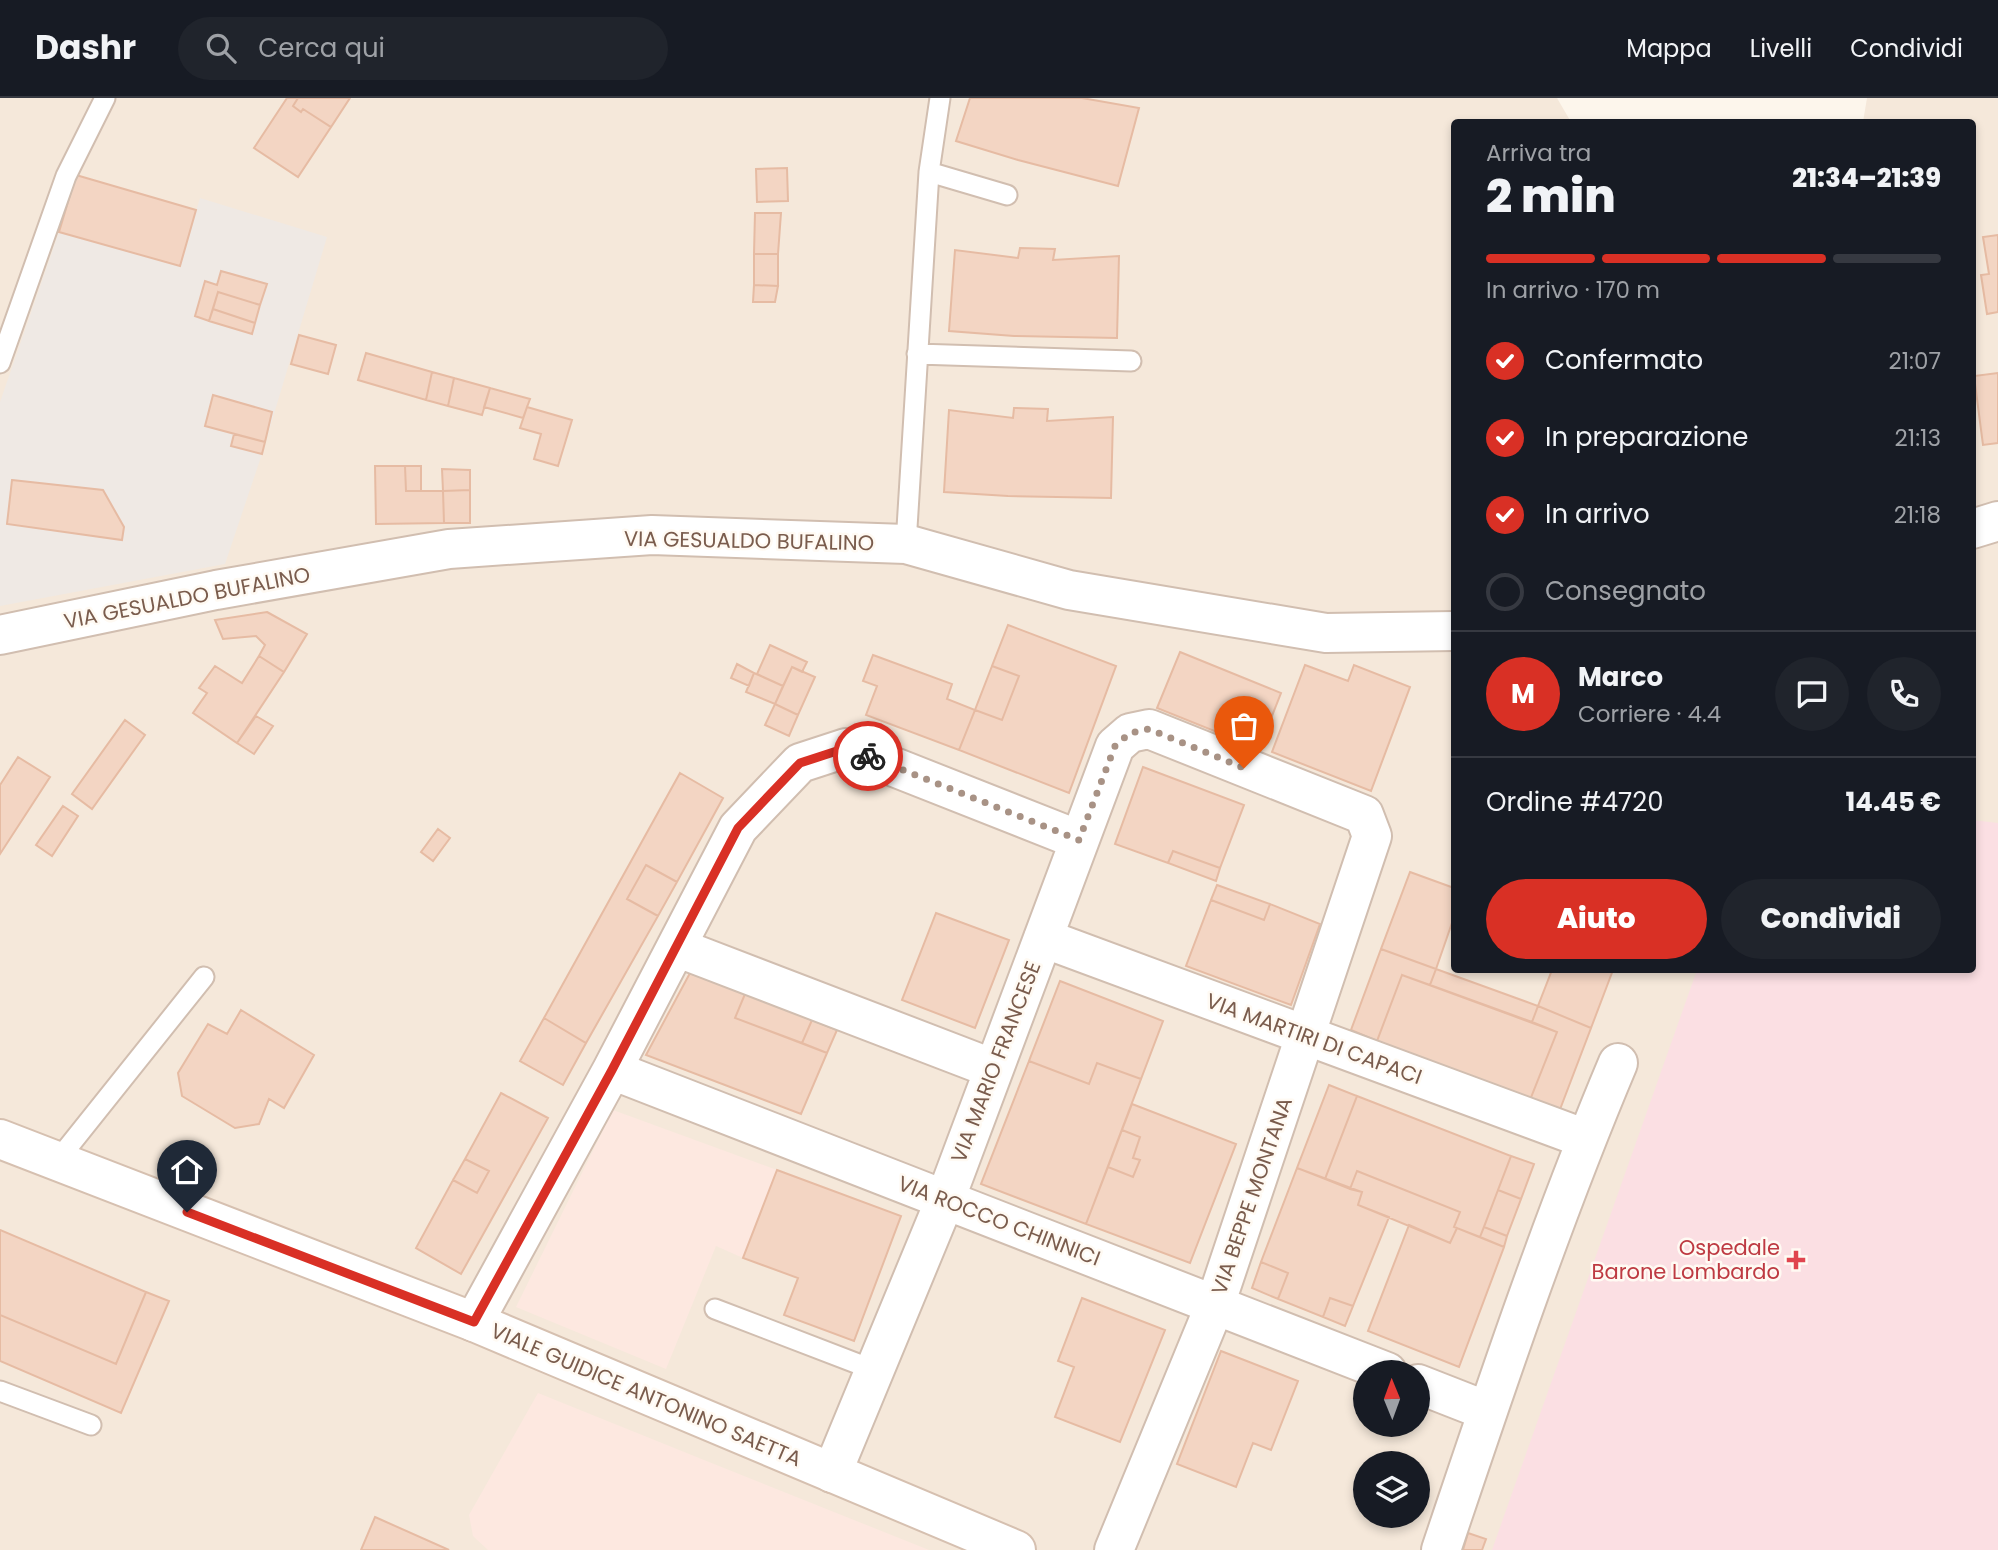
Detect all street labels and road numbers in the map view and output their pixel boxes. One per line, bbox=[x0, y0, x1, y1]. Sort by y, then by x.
street label: VIA GESUALDO BUFALINO bbox=[624, 524, 874, 557]
street label: VIA GESUALDO BUFALINO bbox=[61, 559, 312, 636]
street label: VIA MARIO FRANCESE bbox=[944, 957, 1047, 1167]
street label: VIA MARTIRI DI CAPACI bbox=[1202, 986, 1426, 1091]
street label: VIA BEPPE MONTANA bbox=[1204, 1093, 1299, 1299]
street label: VIA ROCCO CHINNICI bbox=[894, 1168, 1105, 1273]
street label: VIALE GUIDICE ANTONINO SAETTA bbox=[486, 1316, 806, 1473]

